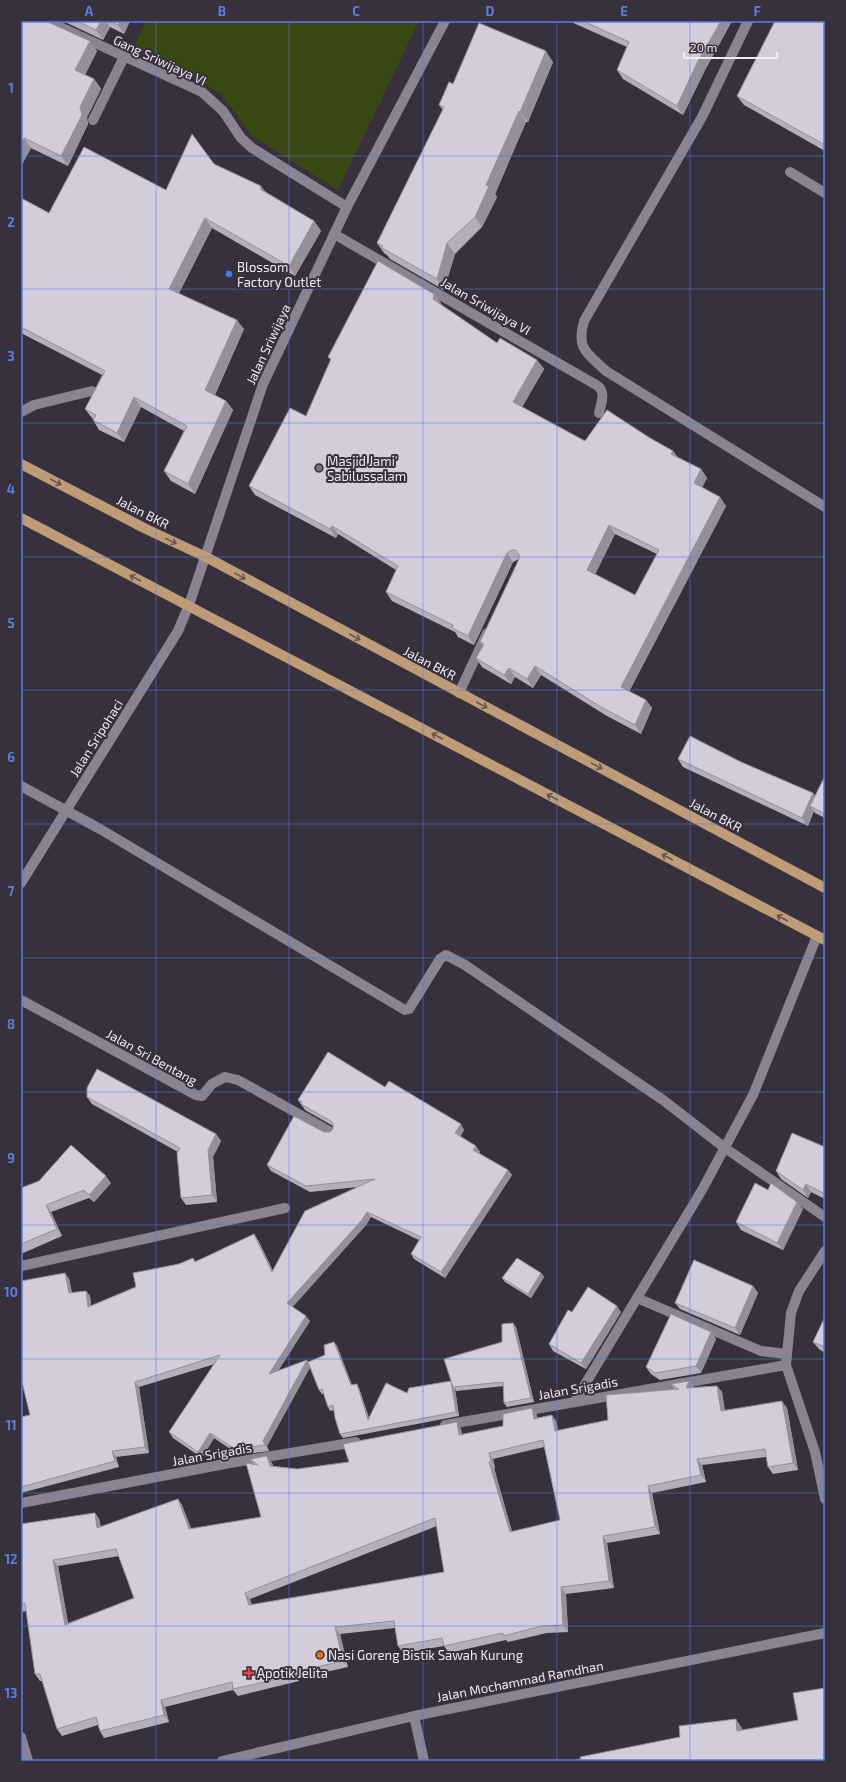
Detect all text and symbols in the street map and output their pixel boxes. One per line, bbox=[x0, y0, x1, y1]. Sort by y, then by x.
text: A bbox=[85, 3, 94, 19]
text: B bbox=[218, 3, 226, 19]
text: C bbox=[352, 3, 360, 19]
text: D bbox=[486, 3, 495, 19]
text: E bbox=[620, 3, 628, 19]
text: F bbox=[753, 3, 761, 19]
street label: Gang Sriwijaya VI bbox=[111, 31, 209, 89]
scale bar bbox=[684, 34, 777, 60]
text: 20 m bbox=[690, 40, 717, 54]
text: 1 bbox=[8, 80, 14, 96]
text: 2 bbox=[7, 214, 15, 230]
place label: Blossom Factory Outlet bbox=[237, 259, 321, 290]
marker: Blossom Factory Outlet bbox=[224, 269, 234, 279]
street label: Jalan Sriwijaya VI bbox=[438, 274, 534, 338]
street label: Jalan Sriwijaya bbox=[242, 301, 294, 387]
text: 3 bbox=[7, 348, 15, 364]
place label: Masjid Jami' Sabilussalam bbox=[327, 453, 406, 484]
marker: Masjid Jami' Sabilussalam bbox=[314, 463, 324, 473]
one-way arrow bbox=[49, 479, 61, 486]
text: 4 bbox=[7, 481, 15, 497]
street label: Jalan BKR bbox=[114, 492, 172, 532]
one-way arrow bbox=[165, 538, 177, 545]
one-way arrow bbox=[234, 573, 246, 580]
one-way arrow bbox=[129, 574, 141, 581]
text: 5 bbox=[7, 615, 15, 631]
one-way arrow bbox=[349, 634, 361, 641]
street label: Jalan BKR bbox=[401, 643, 459, 683]
street label: Jalan Sripohaci bbox=[66, 696, 126, 780]
one-way arrow bbox=[476, 702, 488, 709]
one-way arrow bbox=[431, 732, 443, 739]
text: 6 bbox=[7, 749, 15, 765]
one-way arrow bbox=[590, 763, 602, 770]
one-way arrow bbox=[546, 792, 558, 800]
street label: Jalan BKR bbox=[687, 795, 745, 835]
one-way arrow bbox=[661, 853, 673, 860]
text: 7 bbox=[8, 883, 15, 899]
one-way arrow bbox=[776, 914, 788, 921]
text: 8 bbox=[7, 1016, 15, 1032]
street label: Jalan Sri Bentang bbox=[104, 1025, 200, 1089]
text: 9 bbox=[7, 1150, 15, 1166]
text: 10 bbox=[4, 1284, 18, 1300]
street label: Jalan Srigadis bbox=[537, 1373, 619, 1403]
text: 11 bbox=[5, 1417, 17, 1433]
street label: Jalan Srigadis bbox=[171, 1439, 253, 1469]
text: 12 bbox=[4, 1551, 18, 1567]
place label: Nasi Goreng Bistik Sawah Kurung bbox=[328, 1647, 523, 1663]
marker: Nasi Goreng Bistik Sawah Kurung bbox=[315, 1650, 325, 1660]
street label: Jalan Mochammad Ramdhan bbox=[435, 1657, 605, 1705]
place label: Apotik Jelita bbox=[257, 1665, 328, 1681]
marker: Apotik Jelita bbox=[244, 1668, 254, 1678]
text: 13 bbox=[5, 1685, 18, 1701]

